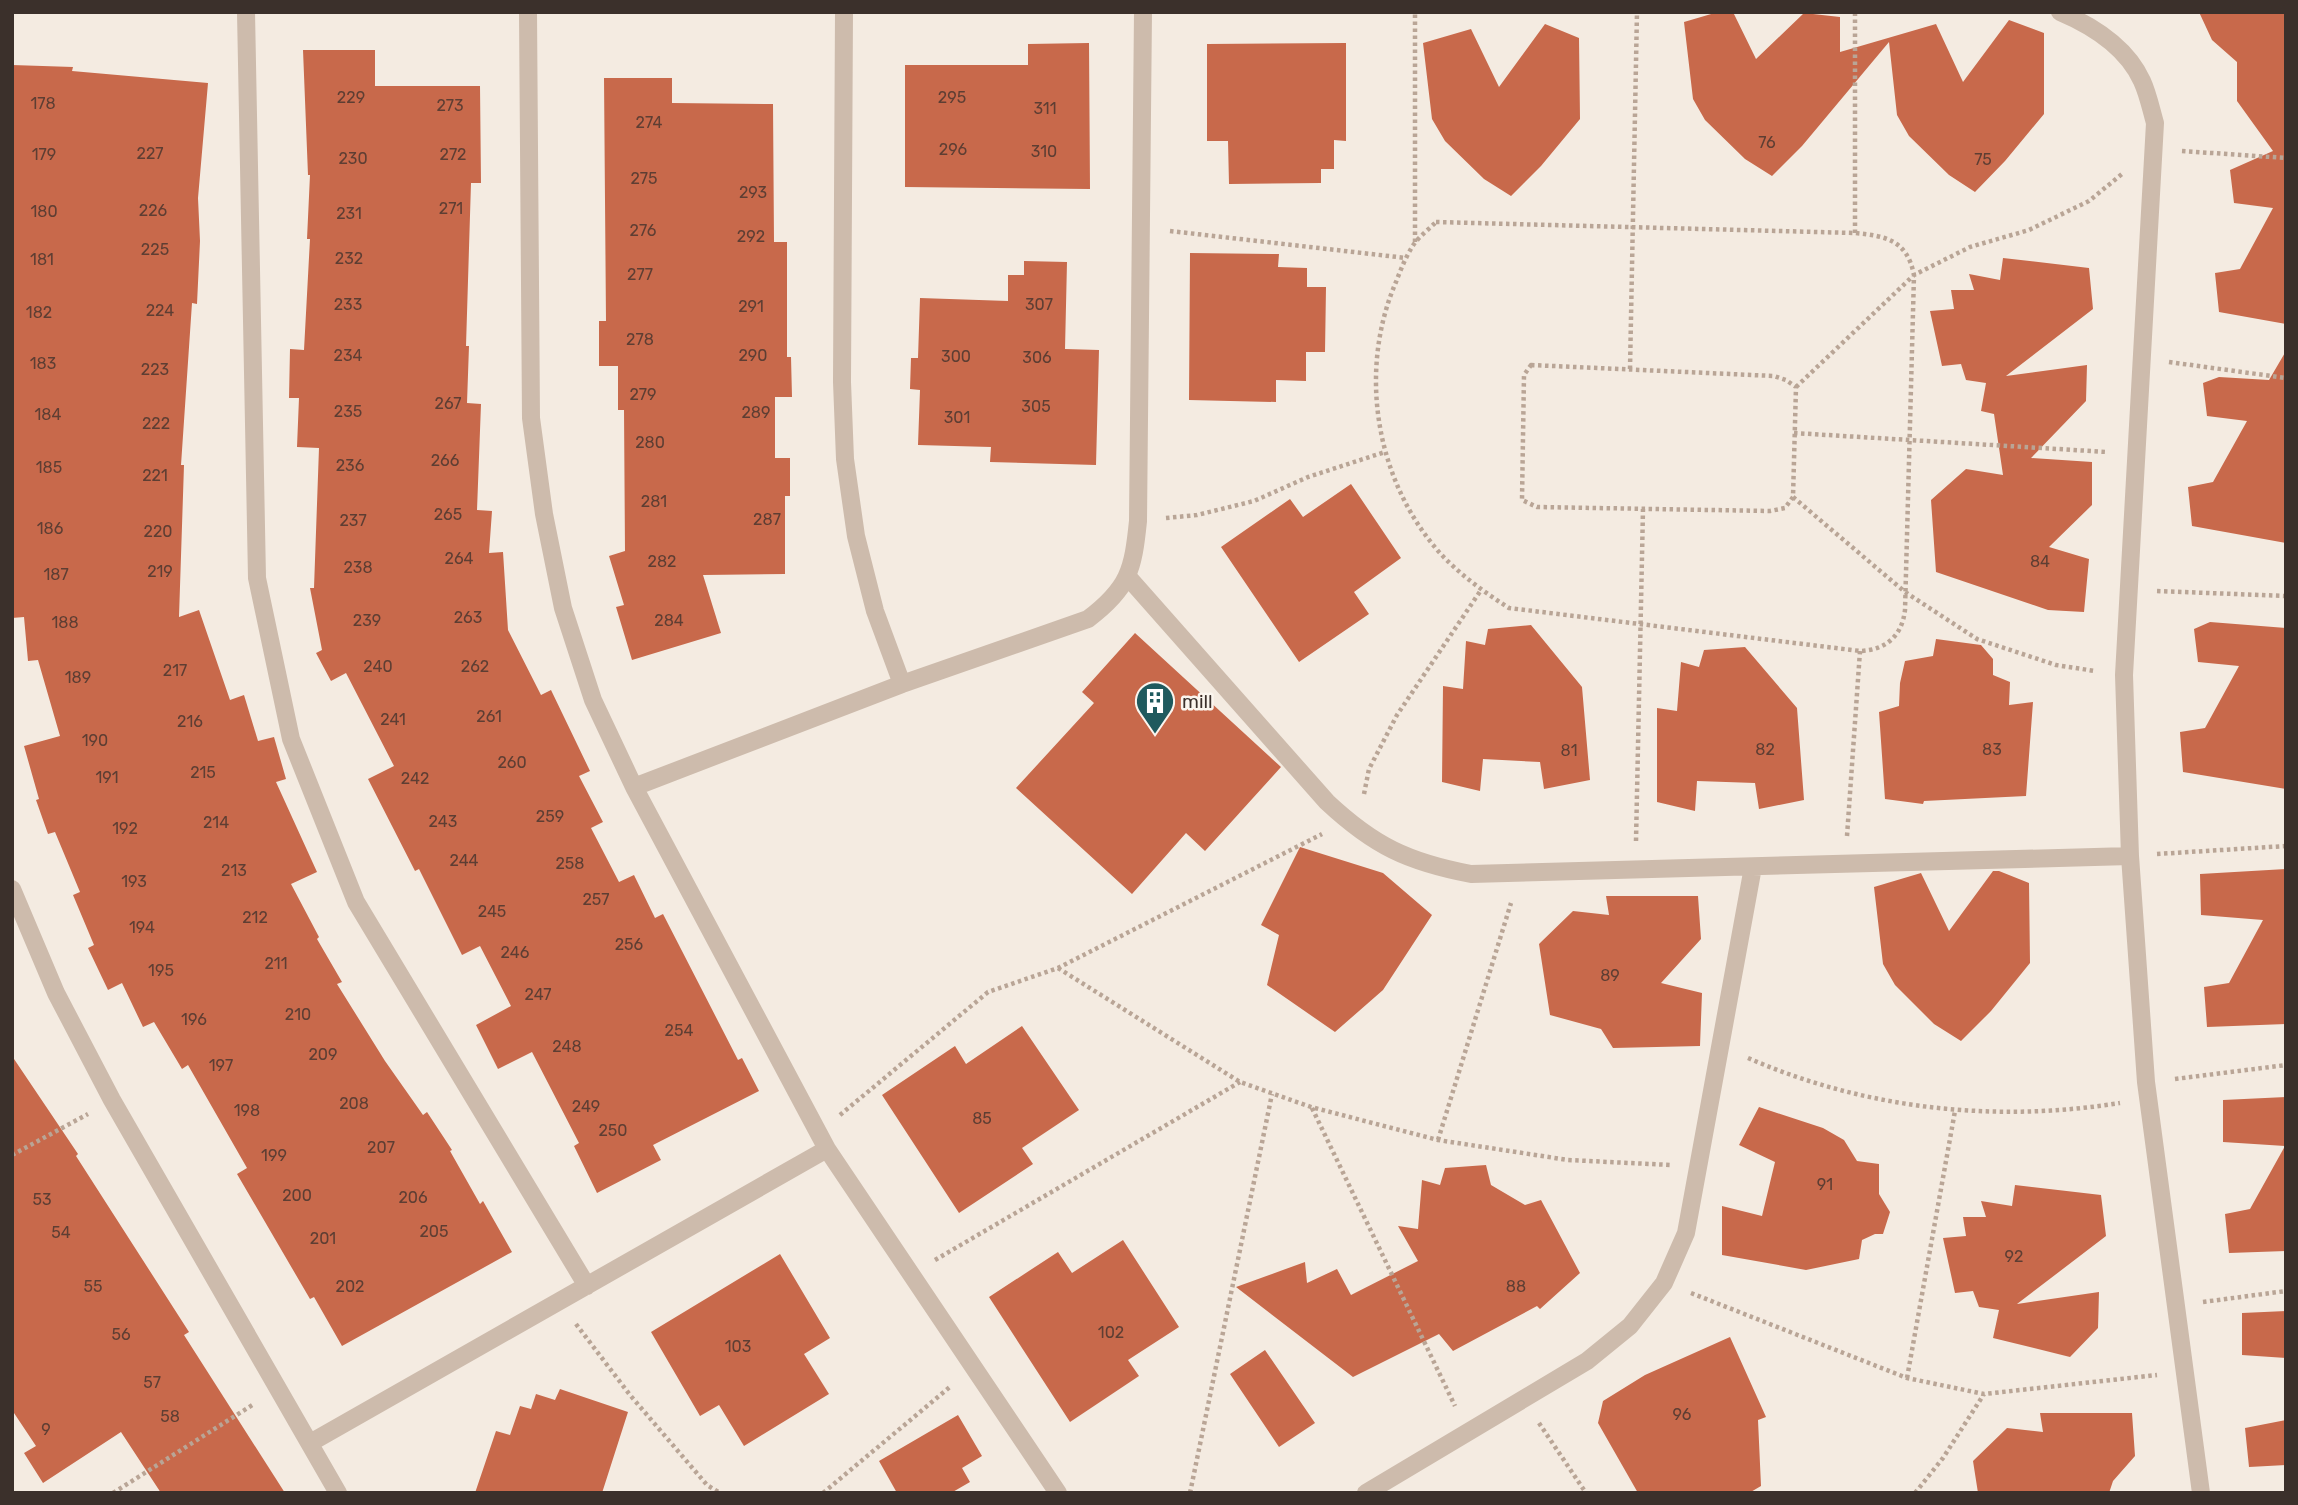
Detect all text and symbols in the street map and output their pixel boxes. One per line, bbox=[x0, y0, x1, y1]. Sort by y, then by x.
house number: 229 bbox=[337, 88, 365, 107]
house number: 295 bbox=[938, 88, 966, 107]
house number: 178 bbox=[30, 94, 56, 113]
house number: 273 bbox=[436, 96, 464, 115]
house number: 311 bbox=[1033, 99, 1057, 118]
house number: 274 bbox=[636, 113, 663, 132]
house number: 76 bbox=[1758, 133, 1776, 152]
house number: 296 bbox=[939, 140, 968, 159]
house number: 310 bbox=[1031, 142, 1057, 161]
house number: 227 bbox=[137, 144, 164, 163]
house number: 179 bbox=[32, 145, 56, 164]
house number: 272 bbox=[440, 145, 467, 164]
house number: 230 bbox=[338, 149, 368, 168]
house number: 75 bbox=[1974, 150, 1992, 169]
house number: 275 bbox=[630, 169, 658, 188]
house number: 293 bbox=[739, 183, 767, 202]
house number: 271 bbox=[439, 199, 463, 218]
house number: 226 bbox=[139, 201, 168, 220]
house number: 180 bbox=[30, 202, 58, 221]
house number: 231 bbox=[336, 204, 362, 223]
house number: 276 bbox=[630, 221, 657, 240]
house number: 292 bbox=[737, 227, 765, 246]
house number: 225 bbox=[141, 240, 169, 259]
house number: 232 bbox=[335, 249, 363, 268]
house number: 181 bbox=[30, 250, 54, 269]
house number: 277 bbox=[627, 265, 653, 284]
house number: 233 bbox=[334, 295, 362, 314]
house number: 307 bbox=[1025, 295, 1053, 314]
house number: 291 bbox=[738, 297, 764, 316]
house number: 224 bbox=[146, 301, 174, 320]
house number: 182 bbox=[26, 303, 52, 322]
house number: 278 bbox=[626, 330, 654, 349]
house number: 234 bbox=[334, 346, 363, 365]
house number: 290 bbox=[738, 346, 768, 365]
house number: 300 bbox=[941, 347, 971, 366]
house number: 306 bbox=[1022, 348, 1052, 367]
house number: 183 bbox=[30, 354, 56, 373]
house number: 223 bbox=[141, 360, 169, 379]
house number: 279 bbox=[629, 385, 657, 404]
house number: 267 bbox=[435, 394, 461, 413]
house number: 305 bbox=[1021, 397, 1051, 416]
house number: 235 bbox=[334, 402, 362, 421]
house number: 289 bbox=[741, 403, 771, 422]
house number: 184 bbox=[35, 405, 62, 424]
house number: 301 bbox=[944, 408, 970, 427]
house number: 222 bbox=[142, 414, 170, 433]
house number: 280 bbox=[635, 433, 665, 452]
house number: 266 bbox=[431, 451, 460, 470]
house number: 236 bbox=[336, 456, 365, 475]
house number: 185 bbox=[36, 458, 62, 477]
house number: 221 bbox=[142, 466, 168, 485]
house number: 281 bbox=[641, 492, 667, 511]
house number: 265 bbox=[434, 505, 462, 524]
house number: 287 bbox=[753, 510, 781, 529]
house number: 237 bbox=[339, 511, 367, 530]
house number: 186 bbox=[37, 519, 64, 538]
house number: 220 bbox=[144, 522, 172, 541]
house number: 264 bbox=[445, 549, 474, 568]
house number: 282 bbox=[648, 552, 676, 571]
house number: 84 bbox=[2030, 552, 2050, 571]
house number: 238 bbox=[343, 558, 373, 577]
house number: 219 bbox=[147, 562, 173, 581]
house number: 187 bbox=[43, 565, 69, 584]
house number: 263 bbox=[454, 608, 482, 627]
house number: 239 bbox=[353, 611, 381, 630]
house number: 284 bbox=[654, 611, 684, 630]
house number: 188 bbox=[51, 613, 79, 632]
house number: 240 bbox=[363, 657, 393, 676]
house number: 262 bbox=[461, 657, 489, 676]
house number: 217 bbox=[163, 661, 187, 680]
house number: 189 bbox=[65, 668, 91, 687]
building icon: mill bbox=[1134, 680, 1176, 735]
place label: mill bbox=[1182, 690, 1213, 713]
house number: 261 bbox=[476, 707, 502, 726]
house number: 241 bbox=[380, 710, 406, 729]
house number: 216 bbox=[177, 712, 203, 731]
house number: 190 bbox=[82, 731, 108, 750]
house number: 82 bbox=[1755, 740, 1775, 759]
house number: 83 bbox=[1982, 740, 2002, 759]
house number: 81 bbox=[1560, 741, 1578, 760]
house number: 260 bbox=[497, 753, 527, 772]
house number: 215 bbox=[190, 763, 216, 782]
house number: 191 bbox=[95, 768, 119, 787]
house number: 242 bbox=[401, 769, 429, 788]
house number: 259 bbox=[536, 807, 564, 826]
house number: 243 bbox=[429, 812, 457, 831]
house number: 214 bbox=[203, 813, 229, 832]
house number: 192 bbox=[112, 819, 138, 838]
house number: 244 bbox=[449, 851, 479, 870]
house number: 258 bbox=[555, 854, 585, 873]
house number: 213 bbox=[221, 861, 247, 880]
house number: 193 bbox=[121, 872, 147, 891]
house number: 257 bbox=[582, 890, 610, 909]
house number: 245 bbox=[478, 902, 506, 921]
house number: 212 bbox=[242, 908, 268, 927]
house number: 194 bbox=[129, 918, 155, 937]
house number: 256 bbox=[615, 935, 644, 954]
house number: 246 bbox=[501, 943, 530, 962]
house number: 211 bbox=[264, 954, 288, 973]
house number: 195 bbox=[148, 961, 174, 980]
house number: 89 bbox=[1600, 966, 1620, 985]
house number: 247 bbox=[524, 985, 552, 1004]
house number: 210 bbox=[285, 1005, 311, 1024]
house number: 196 bbox=[181, 1010, 207, 1029]
house number: 254 bbox=[665, 1021, 693, 1040]
house number: 248 bbox=[552, 1037, 582, 1056]
house number: 209 bbox=[308, 1045, 338, 1064]
house number: 197 bbox=[209, 1056, 233, 1075]
house number: 208 bbox=[339, 1094, 369, 1113]
house number: 249 bbox=[572, 1097, 600, 1116]
house number: 198 bbox=[234, 1101, 260, 1120]
house number: 85 bbox=[972, 1109, 992, 1128]
house number: 250 bbox=[598, 1121, 628, 1140]
house number: 207 bbox=[367, 1138, 395, 1157]
house number: 199 bbox=[261, 1146, 287, 1165]
house number: 91 bbox=[1817, 1175, 1833, 1194]
house number: 200 bbox=[282, 1186, 312, 1205]
house number: 206 bbox=[398, 1188, 428, 1207]
house number: 53 bbox=[32, 1190, 52, 1209]
house number: 205 bbox=[419, 1222, 449, 1241]
house number: 54 bbox=[51, 1223, 71, 1242]
house number: 201 bbox=[310, 1229, 336, 1248]
house number: 92 bbox=[2005, 1247, 2023, 1266]
house number: 55 bbox=[83, 1277, 103, 1296]
house number: 202 bbox=[336, 1277, 364, 1296]
house number: 88 bbox=[1506, 1277, 1526, 1296]
house number: 102 bbox=[1098, 1323, 1124, 1342]
house number: 56 bbox=[111, 1325, 131, 1344]
house number: 103 bbox=[725, 1337, 751, 1356]
house number: 57 bbox=[143, 1373, 161, 1392]
house number: 96 bbox=[1673, 1405, 1692, 1424]
house number: 58 bbox=[160, 1407, 180, 1426]
house number: 9 bbox=[41, 1420, 51, 1439]

